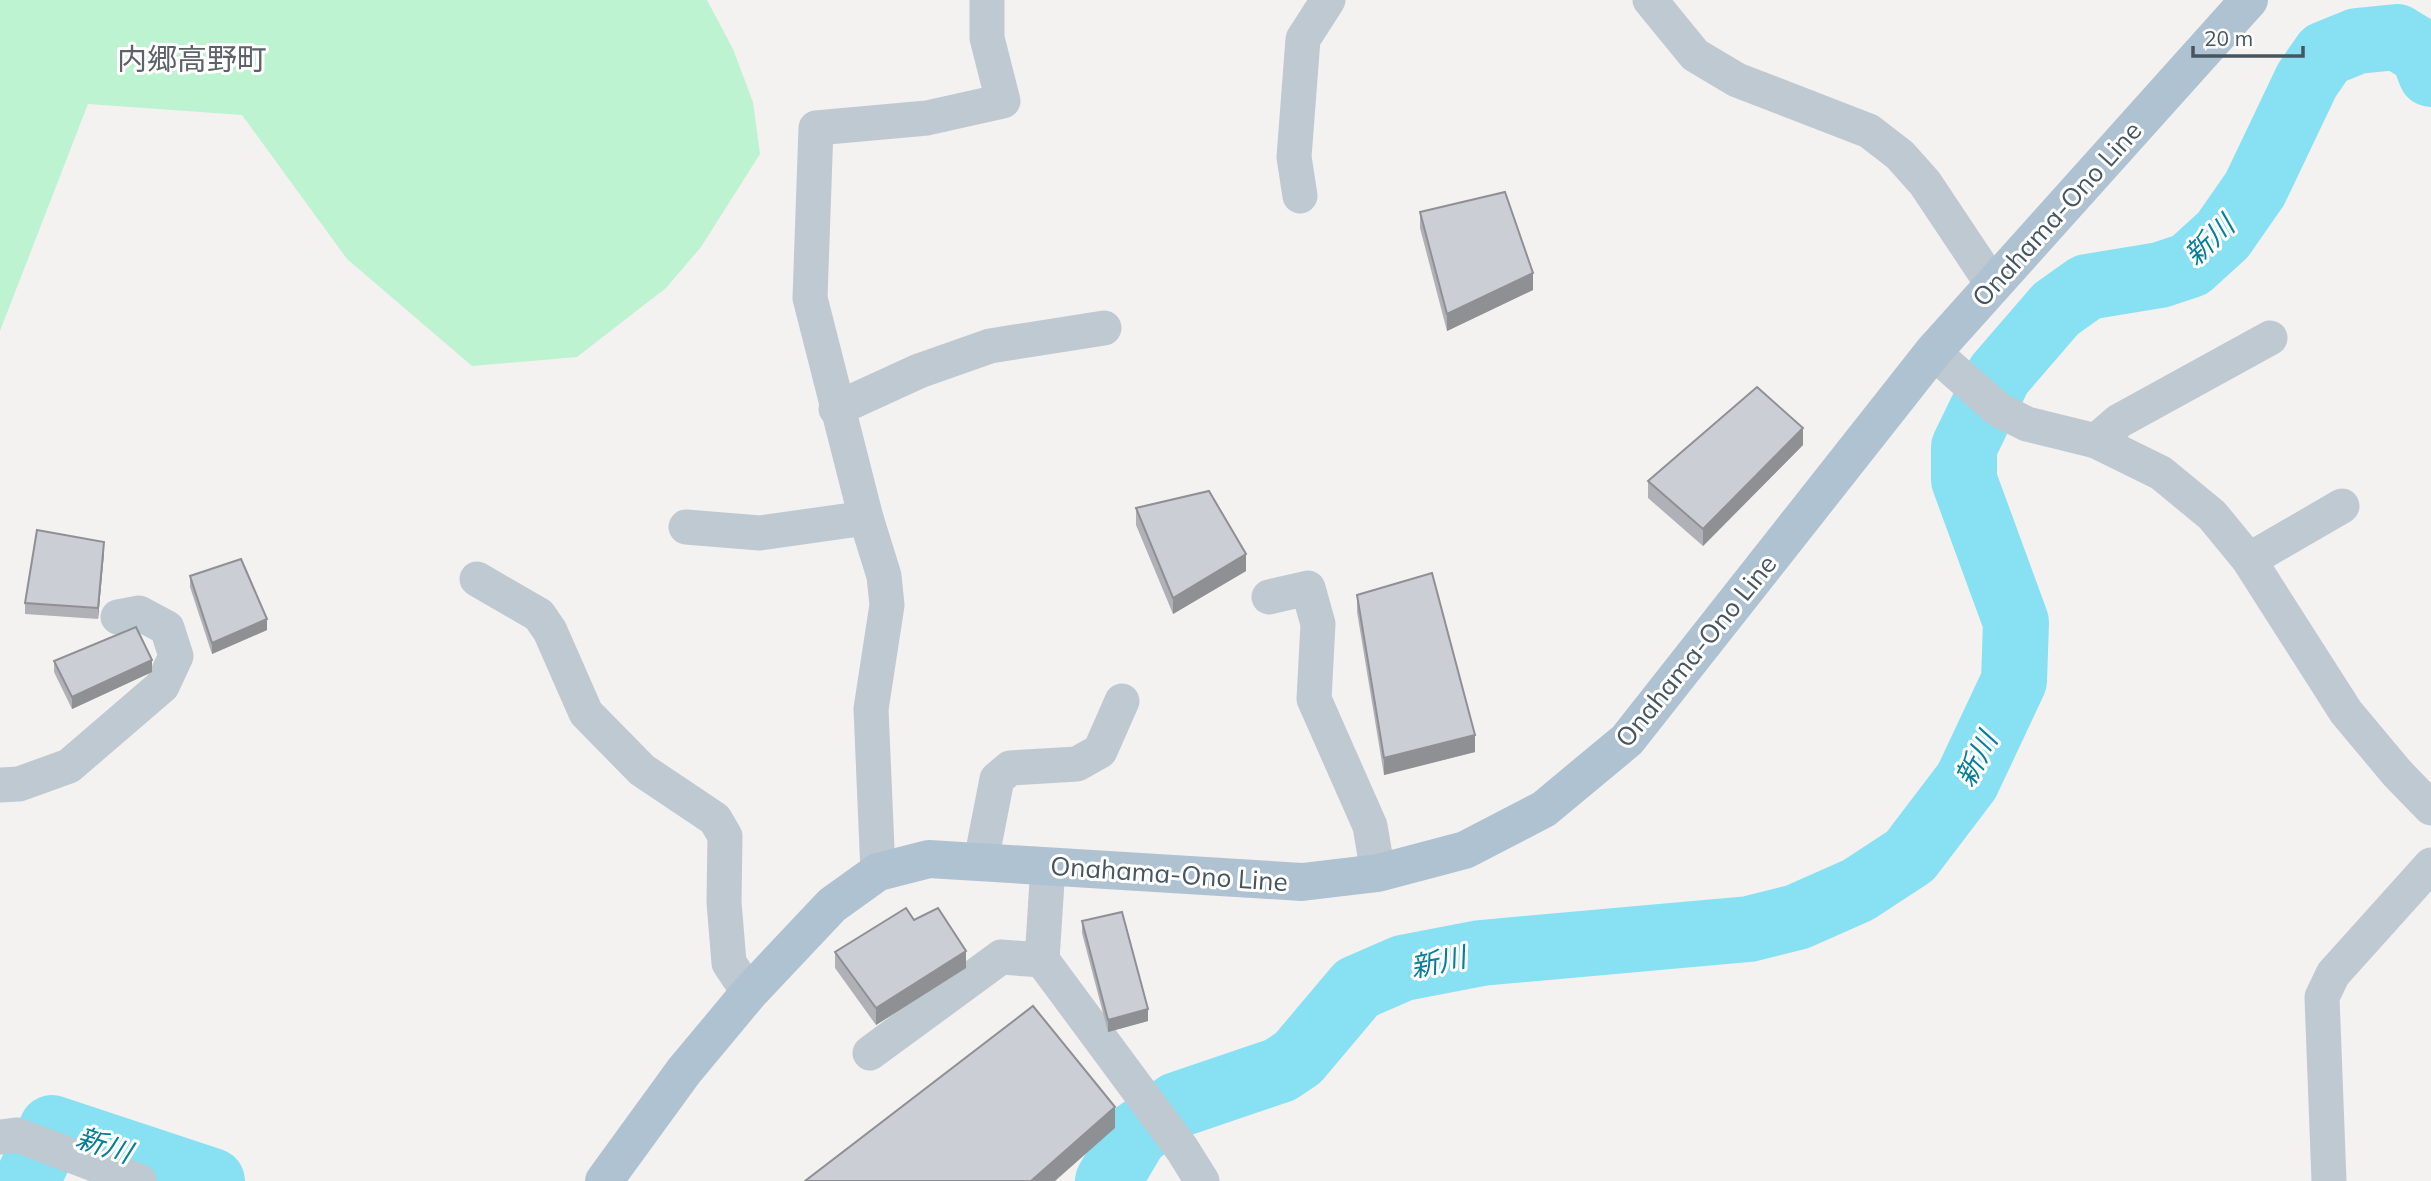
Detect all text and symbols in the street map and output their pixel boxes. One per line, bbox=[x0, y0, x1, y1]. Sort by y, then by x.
scale bar bbox=[2193, 14, 2303, 58]
text: 20 m bbox=[2204, 25, 2253, 51]
district label: 内郷高野町 bbox=[117, 40, 267, 78]
street label: Onahama-Ono Line bbox=[1965, 114, 2149, 313]
water label: 新川 bbox=[2176, 206, 2243, 272]
street label: Onahama-Ono Line bbox=[1608, 548, 1783, 754]
water label: 新川 bbox=[1947, 723, 2006, 792]
street label: Onahama-Ono Line bbox=[1049, 849, 1289, 898]
water label: 新川 bbox=[1407, 938, 1472, 984]
water label: 新川 bbox=[72, 1119, 139, 1171]

